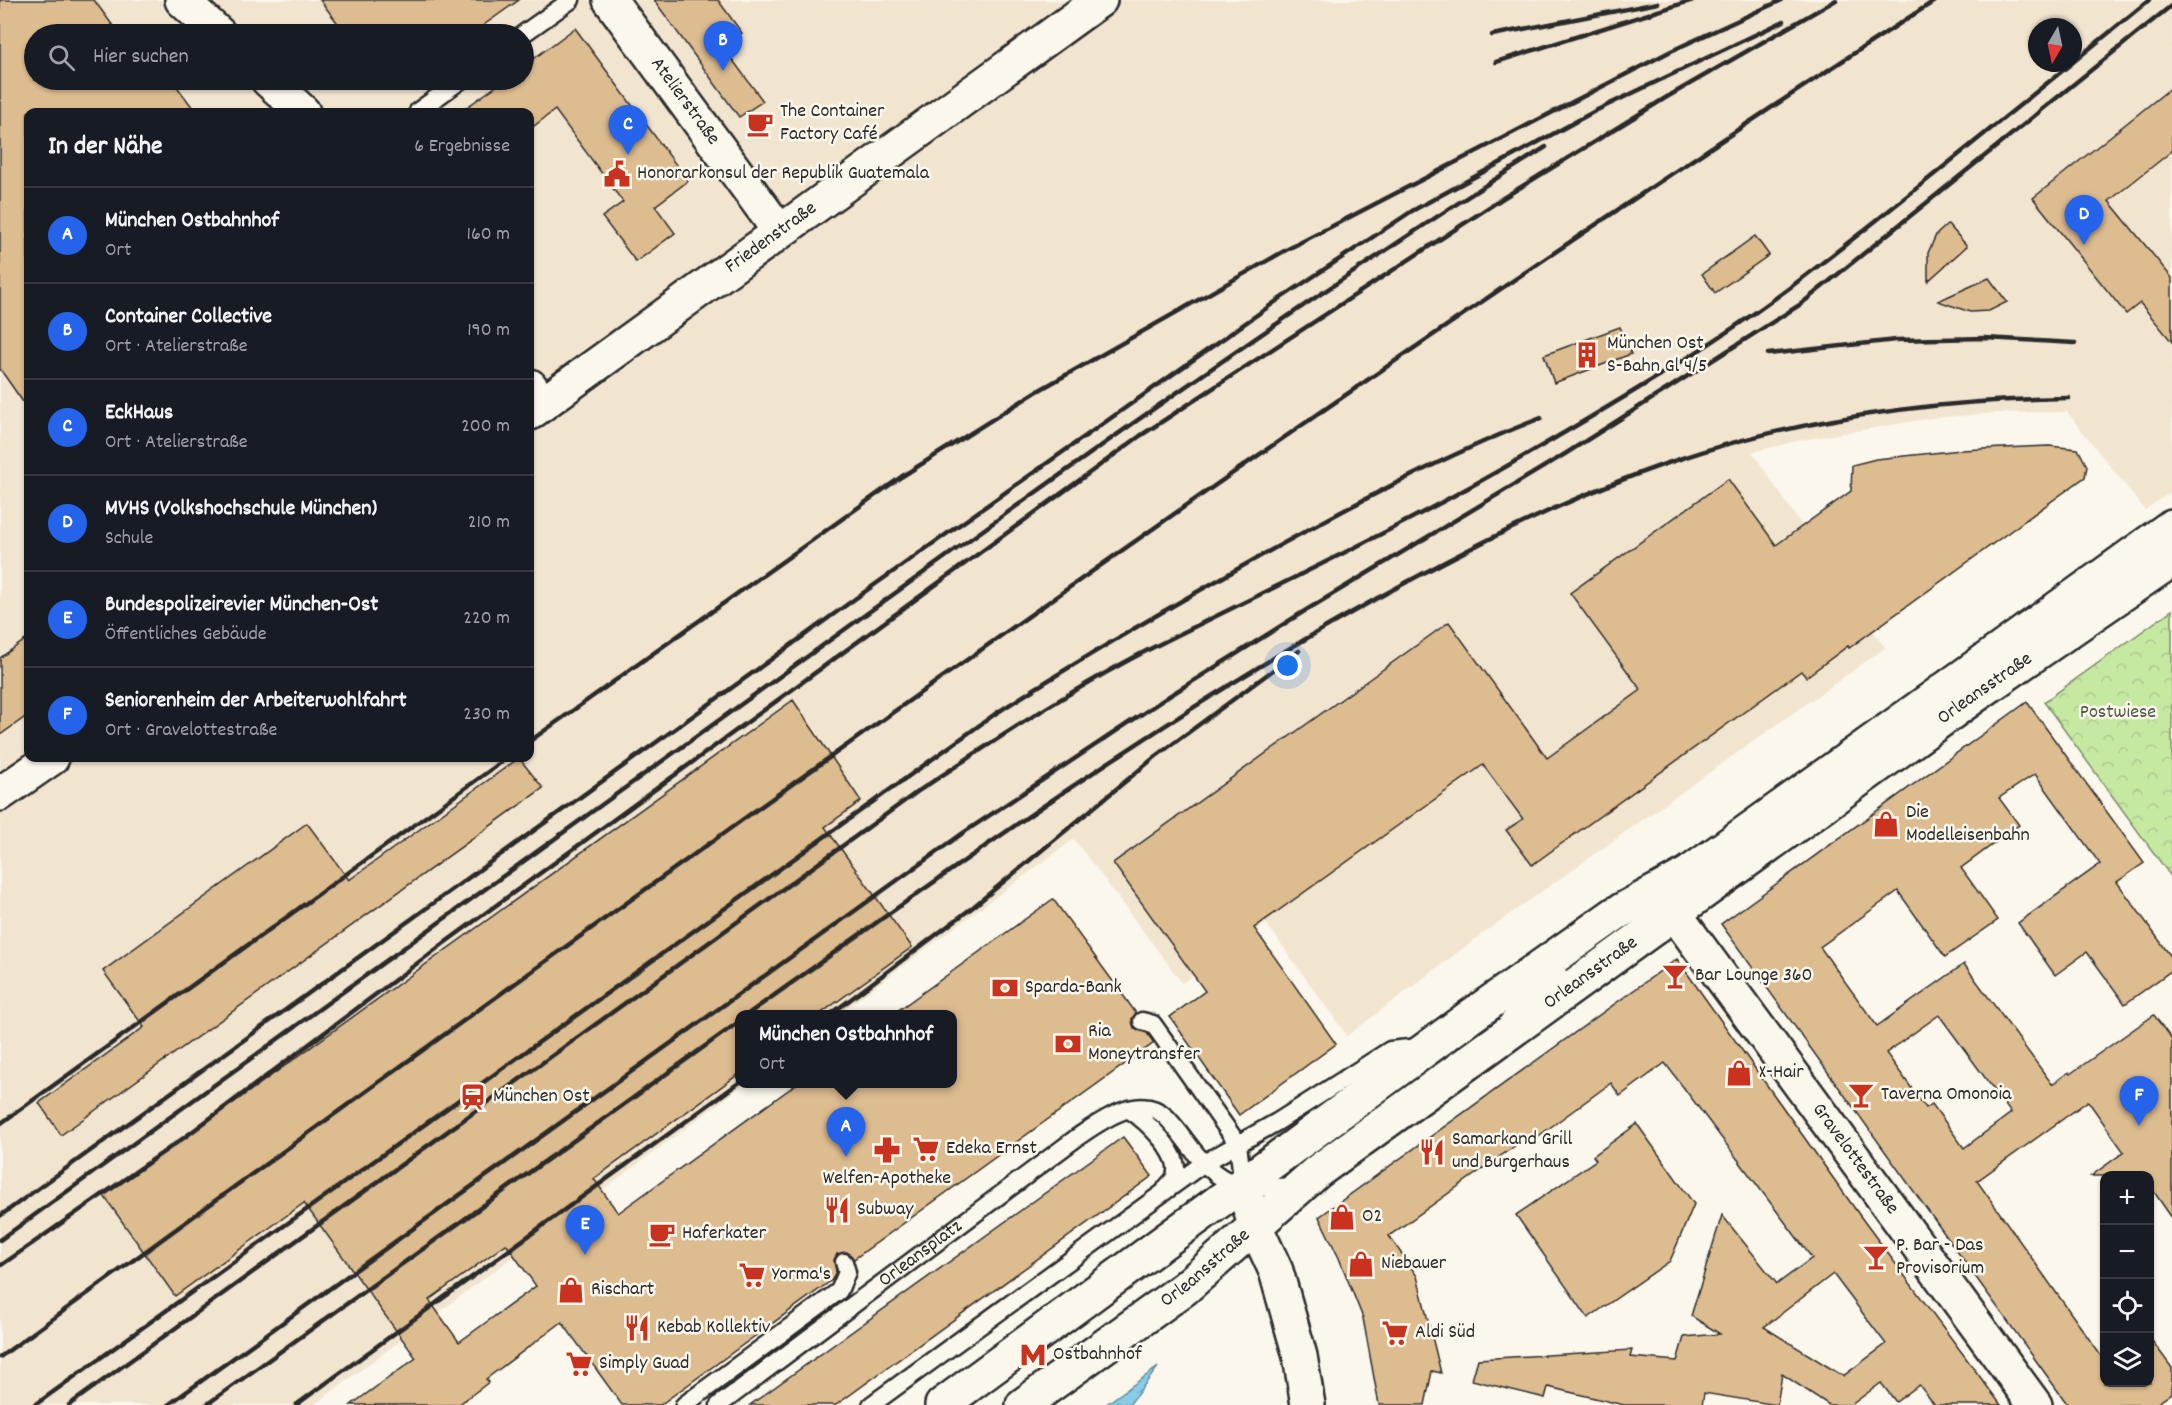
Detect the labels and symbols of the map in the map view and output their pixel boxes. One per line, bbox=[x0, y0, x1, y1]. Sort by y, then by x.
north arrow bbox=[2028, 18, 2082, 72]
pin: B bbox=[704, 22, 742, 71]
street label: Atelierstraße bbox=[643, 52, 726, 151]
place label: The Container Factory Café bbox=[780, 98, 885, 149]
pin: C bbox=[608, 106, 648, 155]
cafe icon: The Container Factory Café bbox=[745, 109, 775, 139]
public building icon: Honorarkonsul der Republik Guatemala bbox=[602, 159, 632, 189]
place label: Honorarkonsul der Republik Guatemala bbox=[637, 160, 930, 188]
street label: Friedenstraße bbox=[720, 195, 823, 281]
pin: D bbox=[2064, 196, 2104, 245]
place label: München Ost S-Bahn Gl 4/5 bbox=[1607, 330, 1707, 381]
building icon: München Ost S-Bahn Gl 4/5 bbox=[1572, 340, 1602, 370]
street label: Orleansstraße bbox=[1932, 646, 2039, 732]
your location bbox=[1273, 651, 1302, 680]
park label: Postwiese bbox=[2080, 699, 2156, 727]
place label: Die Modelleisenbahn bbox=[1906, 799, 2030, 850]
shop icon: Die Modelleisenbahn bbox=[1871, 809, 1901, 839]
street label: Orleansstraße bbox=[1538, 930, 1644, 1017]
bar icon: Bar Lounge 360 bbox=[1660, 961, 1690, 991]
place label: Bar Lounge 360 bbox=[1695, 962, 1813, 990]
bank icon: Sparda-Bank bbox=[990, 973, 1020, 1003]
place label: Sparda-Bank bbox=[1025, 974, 1122, 1002]
place label: Ria Moneytransfer bbox=[1088, 1018, 1200, 1069]
bank icon: Ria Moneytransfer bbox=[1053, 1029, 1083, 1059]
shop icon: X-Hair bbox=[1724, 1058, 1754, 1088]
place label: X-Hair bbox=[1759, 1059, 1804, 1087]
pin: F bbox=[2120, 1076, 2158, 1126]
bar icon: Taverna Omonoia bbox=[1846, 1080, 1876, 1110]
place label: Taverna Omonoia bbox=[1881, 1081, 2012, 1109]
station icon: München Ost bbox=[458, 1082, 488, 1112]
place label: München Ost bbox=[493, 1083, 590, 1111]
street label: Gravelottestraße bbox=[1804, 1098, 1905, 1221]
pin: A bbox=[826, 1108, 866, 1157]
place label: Samarkand Grill und Burgerhaus bbox=[1452, 1126, 1572, 1177]
supermarket icon: Edeka Ernst bbox=[911, 1134, 941, 1164]
pharmacy icon: Welfen-Apotheke bbox=[872, 1135, 902, 1165]
place label: Edeka Ernst bbox=[946, 1135, 1037, 1163]
restaurant icon: Samarkand Grill und Burgerhaus bbox=[1417, 1137, 1447, 1167]
place label: Welfen-Apotheke bbox=[823, 1165, 951, 1193]
restaurant icon: Subway bbox=[822, 1195, 852, 1225]
place label: Subway bbox=[857, 1196, 914, 1224]
shop icon: O2 bbox=[1327, 1202, 1357, 1232]
place label: O2 bbox=[1362, 1203, 1382, 1231]
pin: E bbox=[566, 1206, 604, 1255]
street label: Orleansplatz bbox=[873, 1213, 969, 1295]
cafe icon: Haferkater bbox=[647, 1219, 677, 1249]
place label: Haferkater bbox=[682, 1220, 767, 1248]
street label: Orleansstraße bbox=[1155, 1222, 1257, 1315]
place label: P. Bar - Das Provisorium bbox=[1896, 1232, 1984, 1283]
bar icon: P. Bar - Das Provisorium bbox=[1861, 1242, 1891, 1272]
shop icon: Niebauer bbox=[1346, 1249, 1376, 1279]
place label: Niebauer bbox=[1381, 1250, 1447, 1278]
supermarket icon: Yorma's bbox=[737, 1260, 767, 1290]
place label: Yorma's bbox=[772, 1261, 831, 1289]
shop icon: Rischart bbox=[556, 1275, 586, 1305]
place label: Rischart bbox=[591, 1276, 654, 1304]
restaurant icon: Kebab Kollektiv bbox=[622, 1313, 652, 1343]
place label: Kebab Kollektiv bbox=[657, 1314, 771, 1342]
supermarket icon: Aldi Süd bbox=[1380, 1318, 1410, 1348]
place label: Aldi Süd bbox=[1415, 1319, 1475, 1347]
metro station icon: Ostbahnhof bbox=[1018, 1340, 1048, 1370]
place label: Ostbahnhof bbox=[1053, 1341, 1143, 1369]
supermarket icon: Simply Guad bbox=[564, 1349, 594, 1379]
place label: Simply Guad bbox=[599, 1350, 689, 1378]

